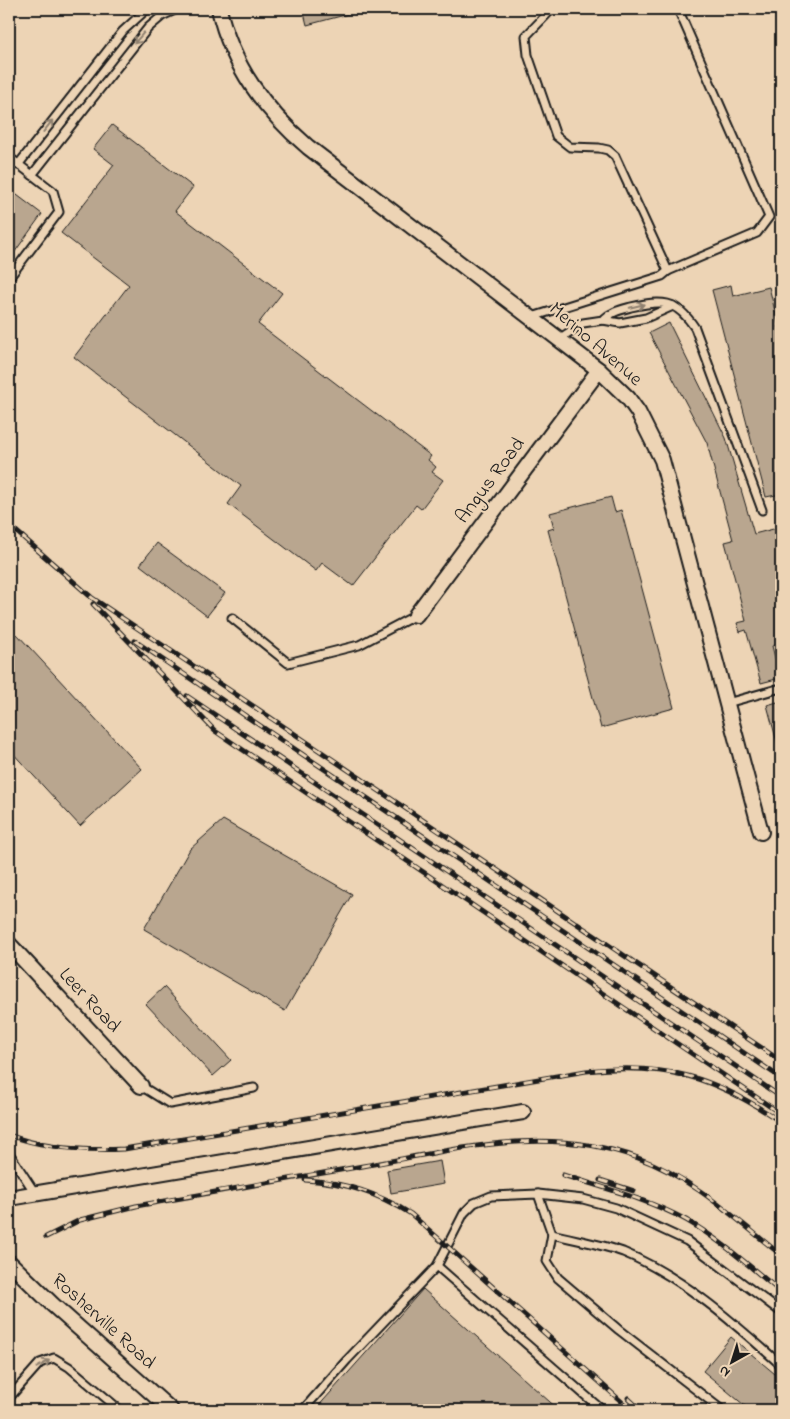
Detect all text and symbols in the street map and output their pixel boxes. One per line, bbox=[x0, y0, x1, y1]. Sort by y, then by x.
one-way arrow bbox=[134, 31, 145, 44]
one-way arrow bbox=[43, 120, 54, 133]
street label: Merino Avenue bbox=[542, 296, 648, 394]
one-way arrow bbox=[628, 301, 644, 310]
street label: Angus Road bbox=[449, 432, 534, 531]
street label: Leer Road bbox=[51, 962, 127, 1040]
street label: Rosherville Road bbox=[44, 1267, 162, 1377]
north arrow bbox=[708, 1336, 758, 1386]
one-way arrow bbox=[35, 1359, 50, 1369]
text: N bbox=[714, 1360, 735, 1382]

